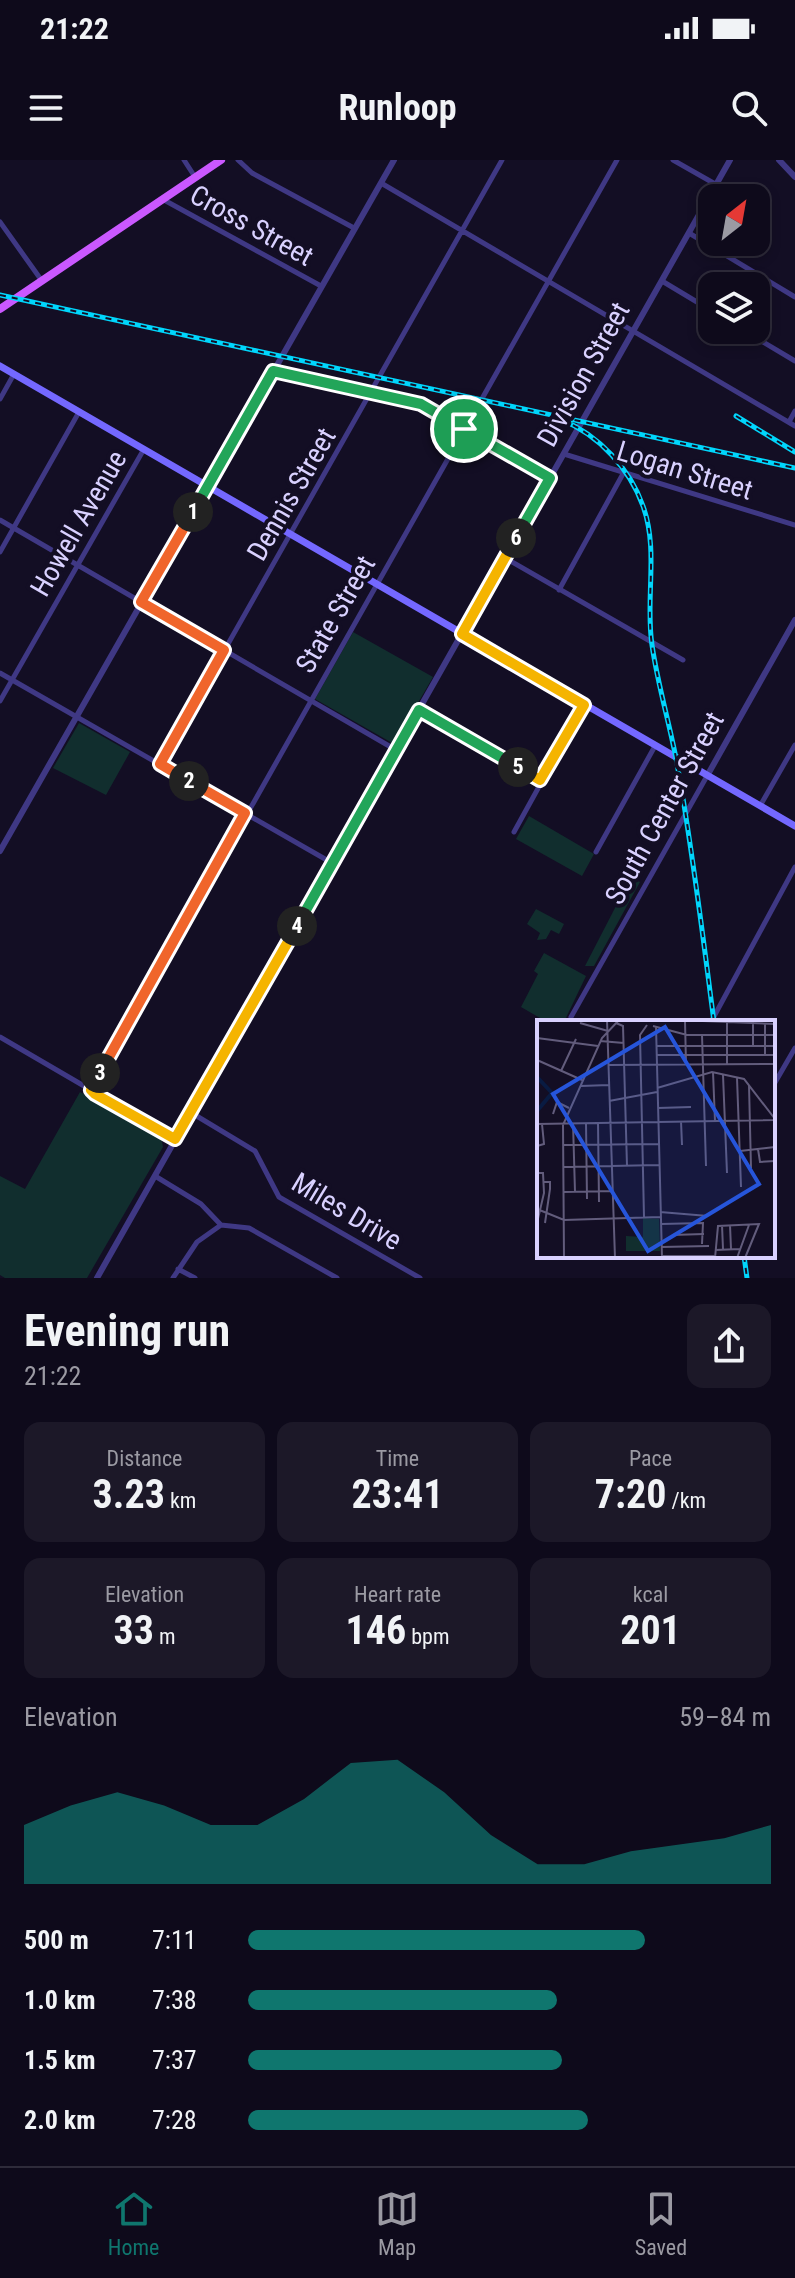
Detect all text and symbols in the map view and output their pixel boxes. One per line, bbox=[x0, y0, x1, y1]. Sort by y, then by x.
text: 21:22 bbox=[40, 11, 109, 46]
icon: menu bbox=[24, 86, 68, 130]
icon: search bbox=[727, 86, 771, 130]
text: Runloop bbox=[338, 87, 457, 129]
street label: Cross Street bbox=[184, 178, 319, 273]
north arrow bbox=[698, 184, 770, 256]
map controls bbox=[698, 184, 770, 344]
button: layers bbox=[698, 272, 770, 344]
street label: Division Street bbox=[530, 296, 637, 452]
pin bbox=[430, 395, 498, 463]
icon: arrive bbox=[442, 407, 486, 451]
street label: Dennis Street bbox=[240, 422, 343, 566]
street label: Logan Street bbox=[613, 434, 757, 507]
street label: Howell Avenue bbox=[23, 445, 133, 602]
pin: 1 bbox=[173, 492, 213, 532]
text: 1 bbox=[187, 499, 199, 524]
pin: 6 bbox=[496, 518, 536, 558]
text: 6 bbox=[510, 525, 522, 550]
street label: State Street bbox=[289, 550, 382, 679]
street label: South Center Street bbox=[598, 706, 731, 910]
pin: 5 bbox=[498, 747, 538, 787]
text: 5 bbox=[512, 754, 524, 779]
pin: 2 bbox=[169, 761, 209, 801]
text: 2 bbox=[183, 768, 195, 793]
pin: 4 bbox=[277, 906, 317, 946]
text: 4 bbox=[291, 913, 303, 938]
inset map bbox=[537, 1020, 775, 1258]
pin: 3 bbox=[80, 1053, 120, 1093]
text: 3 bbox=[94, 1060, 106, 1085]
street label: Miles Drive bbox=[286, 1166, 408, 1257]
button: share bbox=[687, 1304, 771, 1388]
text: Evening run bbox=[24, 1305, 230, 1357]
text: 21:22 bbox=[24, 1361, 81, 1391]
text: Distance bbox=[107, 1446, 182, 1471]
text: Time bbox=[376, 1446, 419, 1471]
text: Pace bbox=[629, 1446, 672, 1471]
text: 3.23 bbox=[93, 1471, 165, 1518]
text: 23:41 bbox=[352, 1471, 443, 1518]
text: 7:20 bbox=[595, 1471, 666, 1518]
text: km bbox=[165, 1488, 196, 1513]
text: /km bbox=[666, 1488, 706, 1513]
text: Elevation bbox=[105, 1582, 184, 1607]
text: Heart rate bbox=[354, 1582, 441, 1607]
text: kcal bbox=[633, 1582, 668, 1607]
text: 33 bbox=[113, 1607, 154, 1654]
text: 146 bbox=[346, 1607, 406, 1654]
text: 201 bbox=[620, 1607, 681, 1654]
text: m bbox=[154, 1624, 176, 1649]
text: bpm bbox=[406, 1624, 449, 1649]
text: Elevation bbox=[24, 1702, 118, 1732]
text: 59–84 m bbox=[679, 1702, 771, 1732]
text: 500 m bbox=[24, 1925, 89, 1955]
text: 7:11 bbox=[152, 1925, 197, 1955]
text: 1.0 km bbox=[24, 1985, 96, 2015]
text: 7:38 bbox=[152, 1985, 197, 2015]
text: 1.5 km bbox=[24, 2045, 96, 2075]
text: 7:37 bbox=[152, 2045, 197, 2075]
text: 2.0 km bbox=[24, 2105, 96, 2135]
text: 7:28 bbox=[152, 2105, 197, 2135]
tab: Home bbox=[108, 2187, 159, 2260]
tab: Map bbox=[375, 2187, 419, 2260]
tab: Saved bbox=[635, 2187, 687, 2260]

